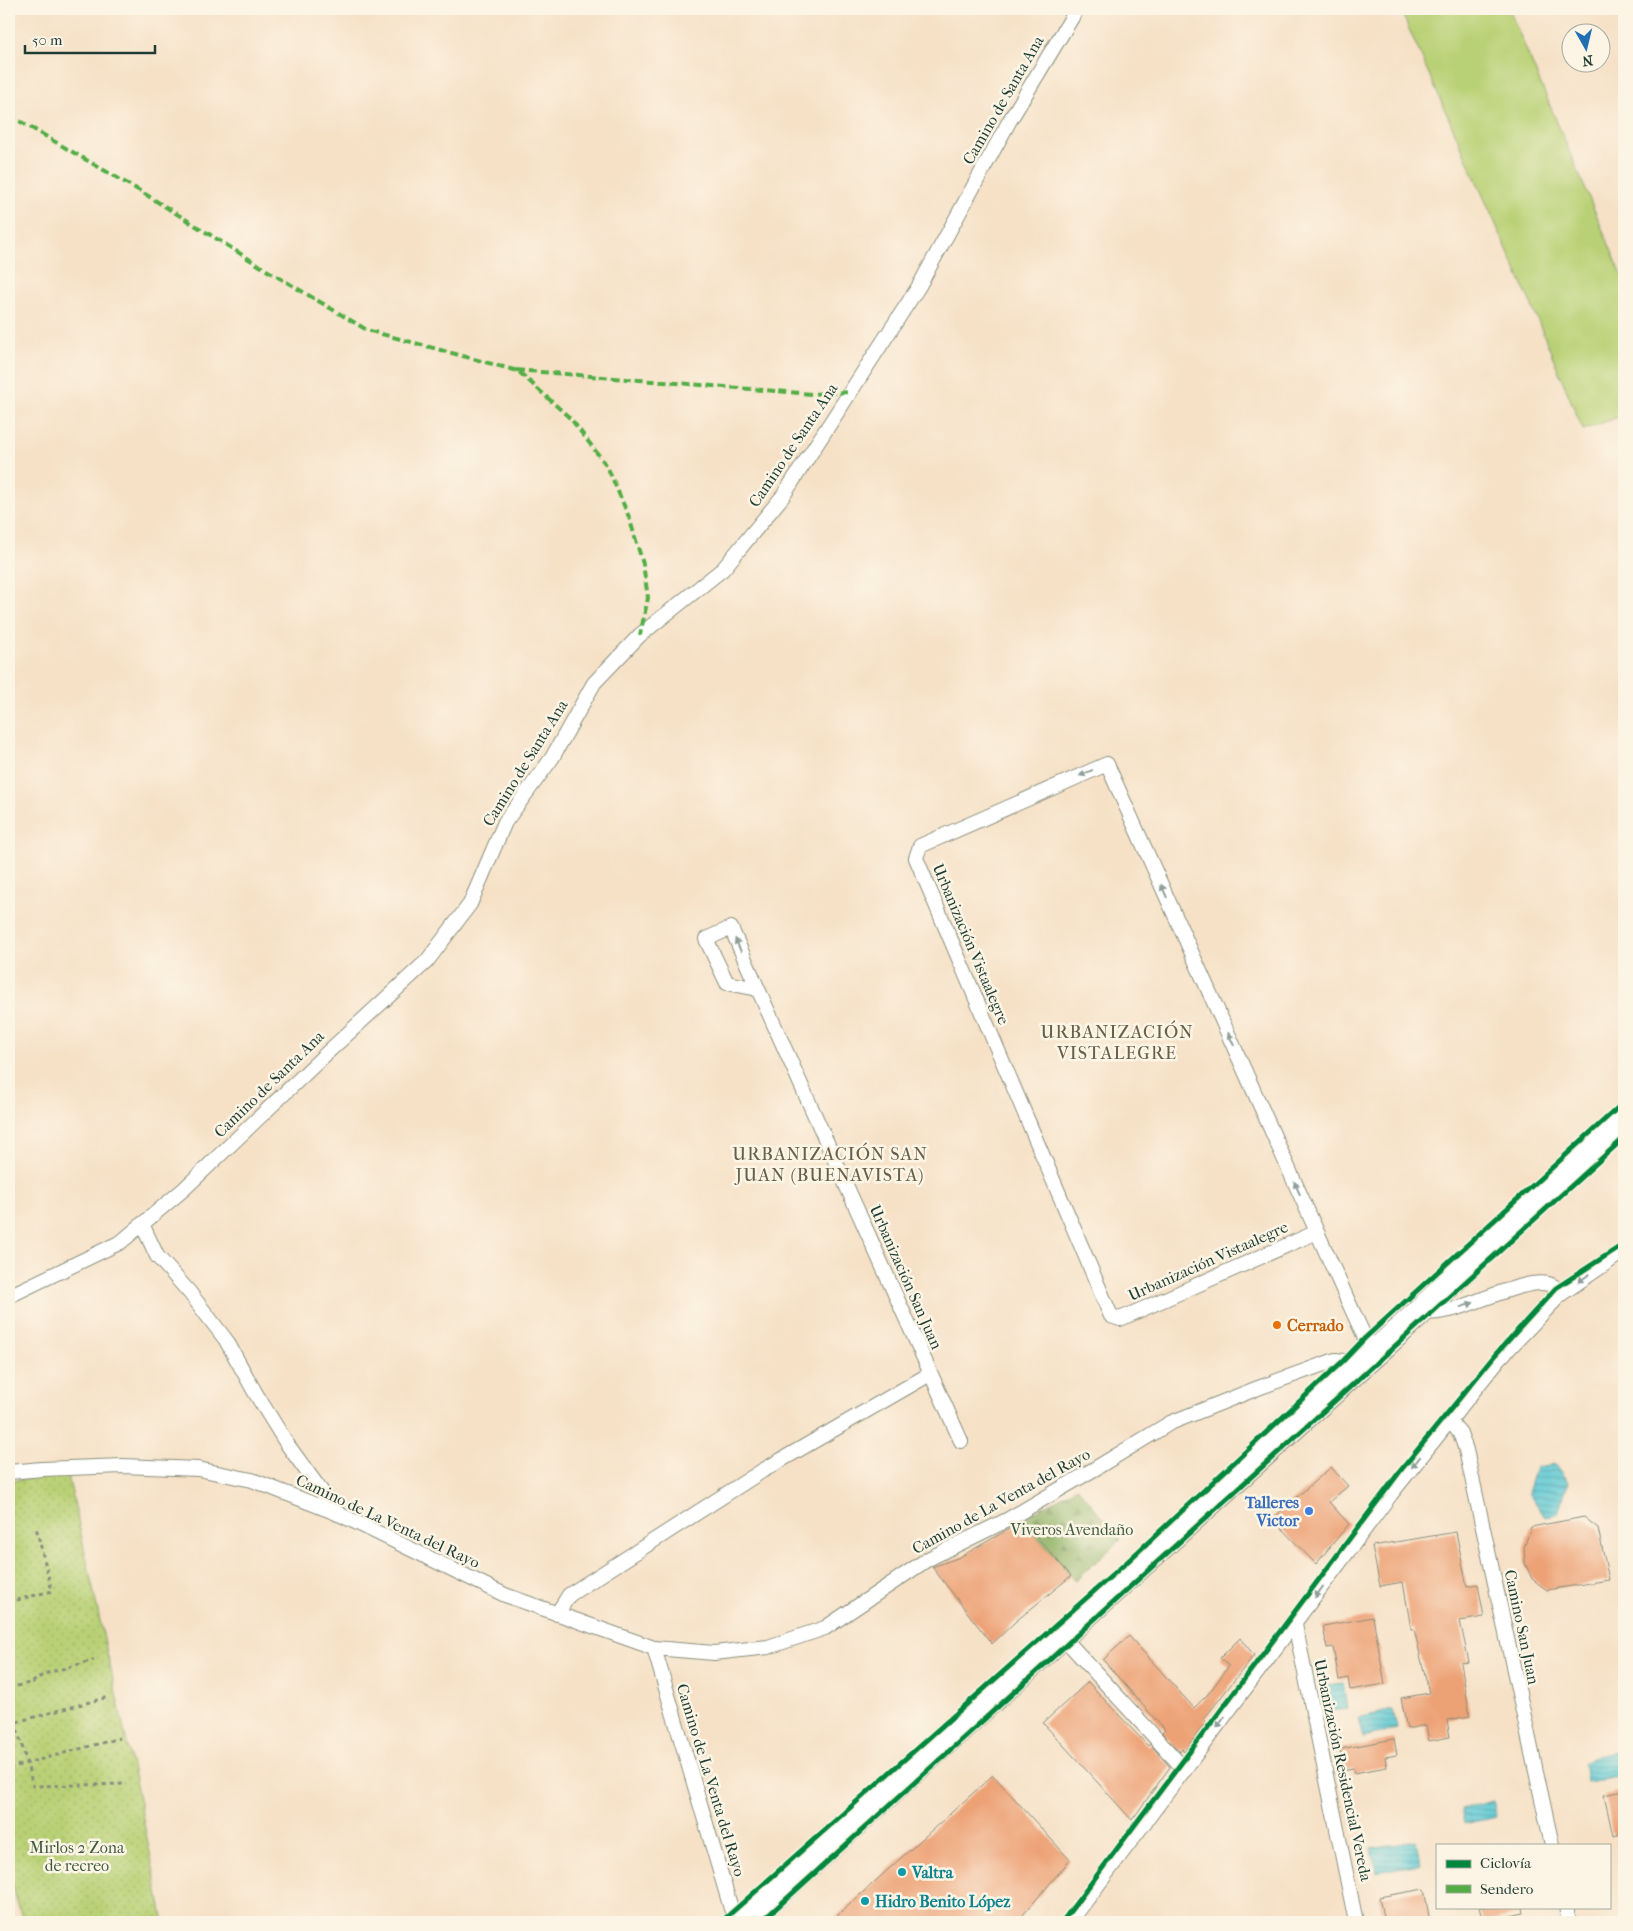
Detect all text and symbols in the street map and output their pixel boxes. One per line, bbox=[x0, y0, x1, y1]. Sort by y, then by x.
scale bar bbox=[25, 22, 155, 54]
north arrow bbox=[1560, 22, 1610, 72]
text: 50 m bbox=[32, 31, 63, 49]
street label: Camino de Santa Ana bbox=[958, 32, 1048, 168]
text: N bbox=[1581, 51, 1594, 70]
street label: Camino de Santa Ana bbox=[744, 379, 842, 511]
street label: Camino de Santa Ana bbox=[478, 696, 572, 830]
one-way arrow bbox=[1079, 769, 1093, 777]
street label: Urbanización Vistaalegre bbox=[928, 861, 1014, 1027]
one-way arrow bbox=[1160, 884, 1168, 898]
one-way arrow bbox=[734, 938, 742, 952]
district label: URBANIZACIÓN VISTALEGRE bbox=[1040, 1020, 1194, 1064]
street label: Camino de Santa Ana bbox=[210, 1026, 328, 1141]
one-way arrow bbox=[1226, 1032, 1234, 1046]
district label: URBANIZACIÓN SAN JUAN (BUENAVISTA) bbox=[732, 1142, 928, 1186]
one-way arrow bbox=[1293, 1181, 1301, 1195]
street label: Urbanización San Juan bbox=[866, 1202, 947, 1353]
street label: Urbanización Vistaalegre bbox=[1125, 1217, 1291, 1305]
one-way arrow bbox=[1577, 1273, 1591, 1283]
one-way arrow bbox=[1460, 1301, 1475, 1309]
place label: Cerrado bbox=[1287, 1316, 1344, 1335]
marker: Cerrado bbox=[1271, 1319, 1283, 1331]
street label: Camino de La Venta del Rayo bbox=[909, 1444, 1093, 1558]
one-way arrow bbox=[1411, 1455, 1421, 1469]
street label: Camino de La Venta del Rayo bbox=[293, 1470, 483, 1572]
place label: Talleres Victor bbox=[1244, 1493, 1300, 1530]
marker: Talleres Victor bbox=[1303, 1505, 1315, 1517]
park label: Viveros Avendaño bbox=[1010, 1520, 1133, 1539]
street label: Camino San Juan bbox=[1501, 1568, 1544, 1687]
one-way arrow bbox=[1313, 1585, 1324, 1598]
street label: Urbanización Residencial Vereda bbox=[1310, 1657, 1376, 1883]
street label: Camino de La Venta del Rayo bbox=[673, 1681, 749, 1879]
one-way arrow bbox=[1216, 1715, 1226, 1729]
park label: Mirlos 2 Zona de recreo bbox=[30, 1838, 125, 1875]
legend bbox=[1436, 1844, 1610, 1908]
text: Ciclovía bbox=[1480, 1854, 1532, 1872]
place label: Valtra bbox=[911, 1863, 954, 1882]
marker: Valtra bbox=[896, 1866, 908, 1878]
text: Sendero bbox=[1480, 1880, 1534, 1898]
place label: Hidro Benito López bbox=[875, 1892, 1011, 1912]
marker: Hidro Benito López bbox=[859, 1895, 871, 1907]

